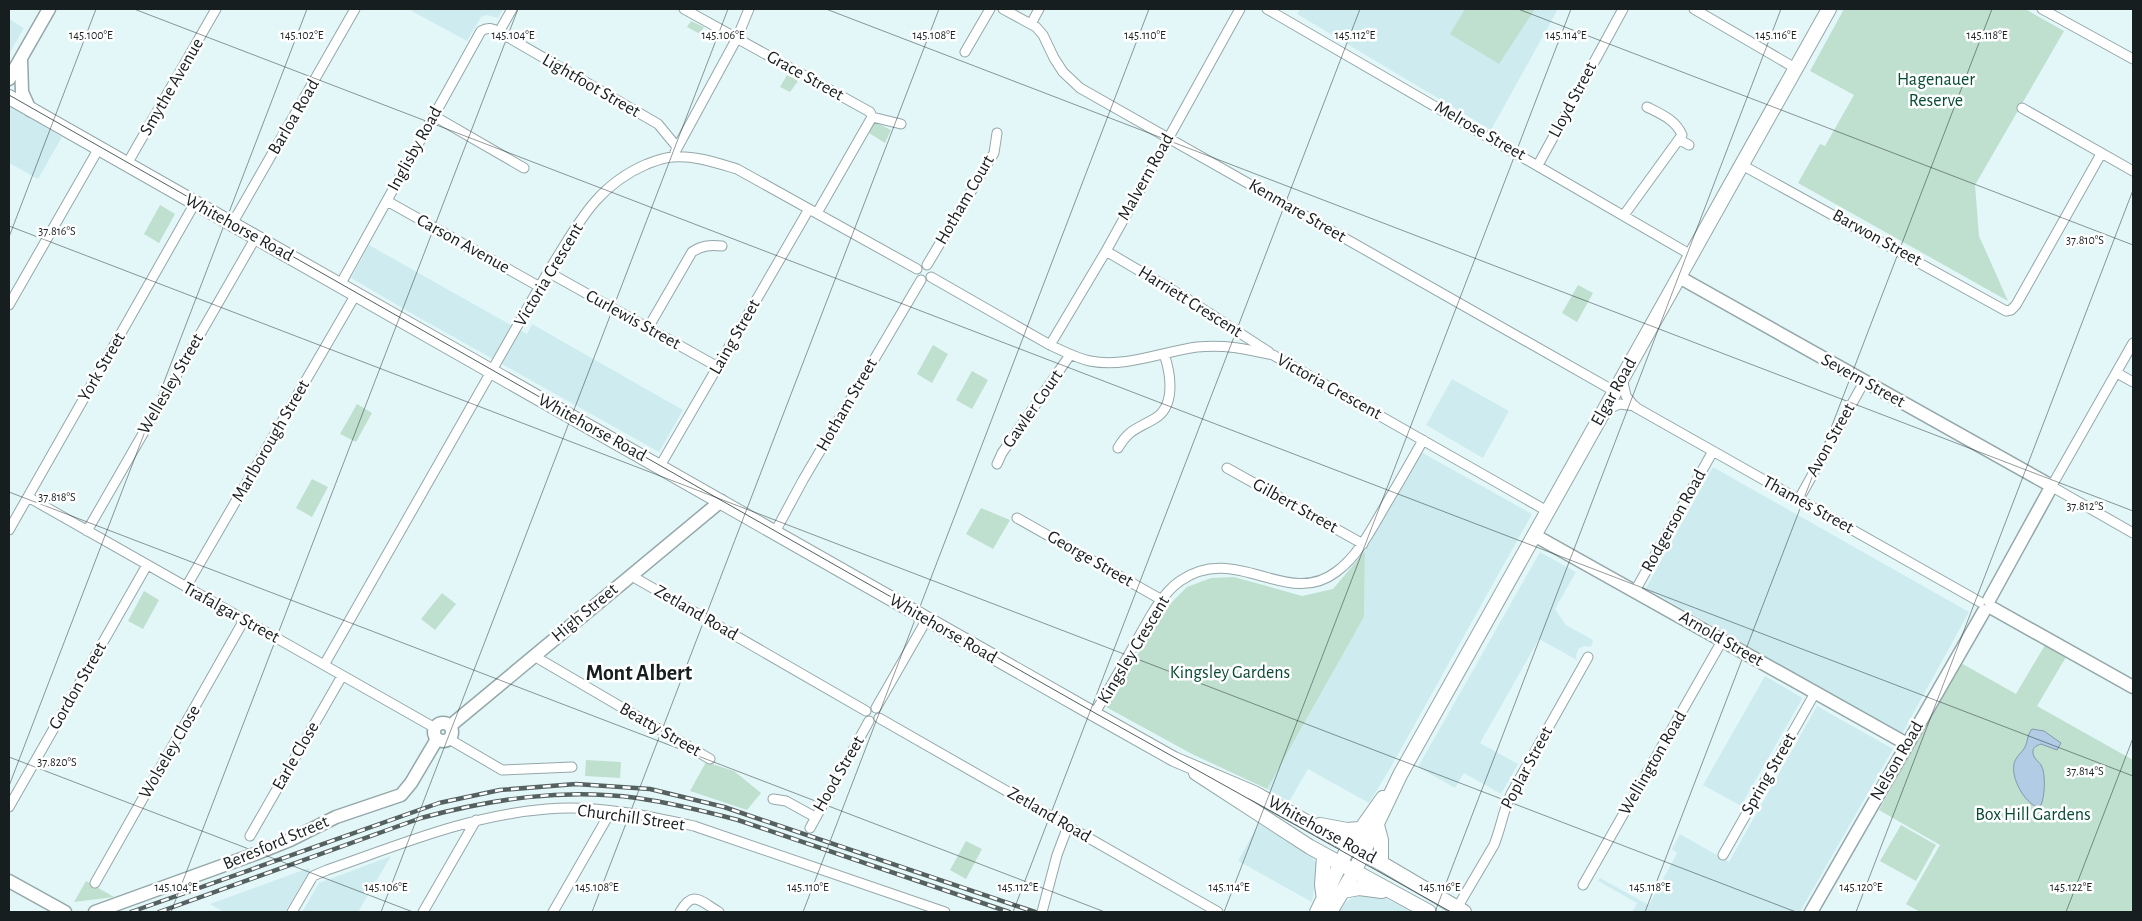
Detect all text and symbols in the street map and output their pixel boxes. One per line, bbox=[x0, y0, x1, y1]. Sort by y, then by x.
text: 145.100°E bbox=[69, 29, 113, 41]
text: 145.102°E bbox=[281, 29, 324, 41]
text: 145.104°E bbox=[491, 29, 535, 41]
text: 145.106°E bbox=[701, 29, 745, 41]
text: 145.108°E bbox=[912, 29, 956, 41]
text: 145.110°E bbox=[1124, 29, 1166, 41]
text: 145.112°E bbox=[1335, 29, 1376, 41]
text: 145.114°E bbox=[1546, 29, 1587, 41]
text: 145.116°E bbox=[1756, 29, 1797, 41]
text: 145.118°E bbox=[1967, 29, 2008, 41]
street label: Smythe Avenue bbox=[137, 35, 207, 139]
street label: Grace Street bbox=[763, 48, 847, 105]
street label: Lightfoot Street bbox=[539, 51, 643, 121]
street label: Lloyd Street bbox=[1546, 59, 1600, 141]
park label: Hagenauer Reserve bbox=[1897, 71, 1975, 110]
street label: Barloa Road bbox=[265, 76, 323, 158]
street label: Melrose Street bbox=[1432, 98, 1529, 164]
street label: Inglisby Road bbox=[384, 104, 446, 194]
street label: Malvern Road bbox=[1115, 131, 1177, 223]
street label: Hotham Court bbox=[932, 152, 998, 248]
street label: Kenmare Street bbox=[1245, 176, 1349, 246]
street label: Whitehorse Road bbox=[182, 191, 296, 265]
street label: Barwon Street bbox=[1829, 206, 1925, 270]
street label: Carson Avenue bbox=[413, 211, 513, 277]
street label: Victoria Crescent bbox=[511, 220, 587, 330]
text: 37.816°S bbox=[38, 225, 76, 237]
text: 37.810°S bbox=[2066, 234, 2104, 246]
street label: Harriett Crescent bbox=[1135, 263, 1245, 341]
street label: Curlewis Street bbox=[583, 287, 684, 353]
street label: Laing Street bbox=[706, 296, 764, 378]
street label: York Street bbox=[75, 329, 129, 405]
street label: Wellesley Street bbox=[135, 330, 207, 438]
street label: Victoria Crescent bbox=[1273, 351, 1385, 423]
street label: Severn Street bbox=[1818, 351, 1908, 411]
street label: Hotham Street bbox=[813, 355, 881, 454]
street label: Elgar Road bbox=[1588, 355, 1640, 429]
street label: Gawler Court bbox=[1000, 366, 1067, 451]
street label: Marlborough Street bbox=[229, 377, 313, 505]
street label: Whitehorse Road bbox=[535, 391, 649, 465]
street label: Avon Street bbox=[1804, 400, 1859, 480]
street label: Rodgerson Road bbox=[1639, 467, 1709, 575]
street label: Thames Street bbox=[1760, 473, 1857, 537]
street label: Gilbert Street bbox=[1250, 475, 1341, 537]
text: 37.818°S bbox=[38, 491, 76, 503]
text: 37.812°S bbox=[2066, 500, 2104, 512]
street label: George Street bbox=[1044, 527, 1136, 591]
street label: Trafalgar Street bbox=[180, 579, 283, 647]
street label: High Street bbox=[549, 580, 622, 646]
street label: Zetland Road bbox=[651, 582, 741, 644]
street label: Whitehorse Road bbox=[886, 591, 1000, 667]
street label: Kingsley Crescent bbox=[1095, 593, 1173, 707]
street label: Arnold Street bbox=[1676, 608, 1766, 670]
street label: Gordon Street bbox=[46, 639, 110, 733]
district label: Mont Albert bbox=[586, 662, 693, 684]
park label: Kingsley Gardens bbox=[1170, 664, 1290, 682]
street label: Beatty Street bbox=[616, 700, 704, 761]
street label: Wolseley Close bbox=[136, 702, 204, 802]
street label: Wellington Road bbox=[1616, 708, 1690, 818]
street label: Nelson Road bbox=[1867, 718, 1927, 804]
street label: Earle Close bbox=[269, 719, 323, 793]
street label: Poplar Street bbox=[1498, 724, 1556, 812]
street label: Spring Street bbox=[1738, 730, 1800, 818]
street label: Hood Street bbox=[810, 733, 868, 815]
text: 37.820°S bbox=[37, 756, 77, 768]
text: 37.814°S bbox=[2066, 765, 2104, 777]
street label: Zetland Road bbox=[1004, 784, 1094, 846]
street label: Whitehorse Road bbox=[1265, 793, 1379, 867]
street label: Churchill Street bbox=[576, 802, 686, 834]
park label: Box Hill Gardens bbox=[1975, 806, 2091, 824]
street label: Beresford Street bbox=[221, 813, 332, 873]
text: 145.104°E bbox=[154, 881, 198, 893]
text: 145.106°E bbox=[364, 881, 408, 893]
text: 145.108°E bbox=[575, 881, 619, 893]
text: 145.110°E bbox=[787, 881, 829, 893]
text: 145.112°E bbox=[998, 881, 1039, 893]
text: 145.114°E bbox=[1209, 881, 1250, 893]
text: 145.116°E bbox=[1420, 881, 1461, 893]
text: 145.118°E bbox=[1630, 881, 1671, 893]
text: 145.120°E bbox=[1840, 881, 1883, 893]
text: 145.122°E bbox=[2050, 881, 2092, 893]

